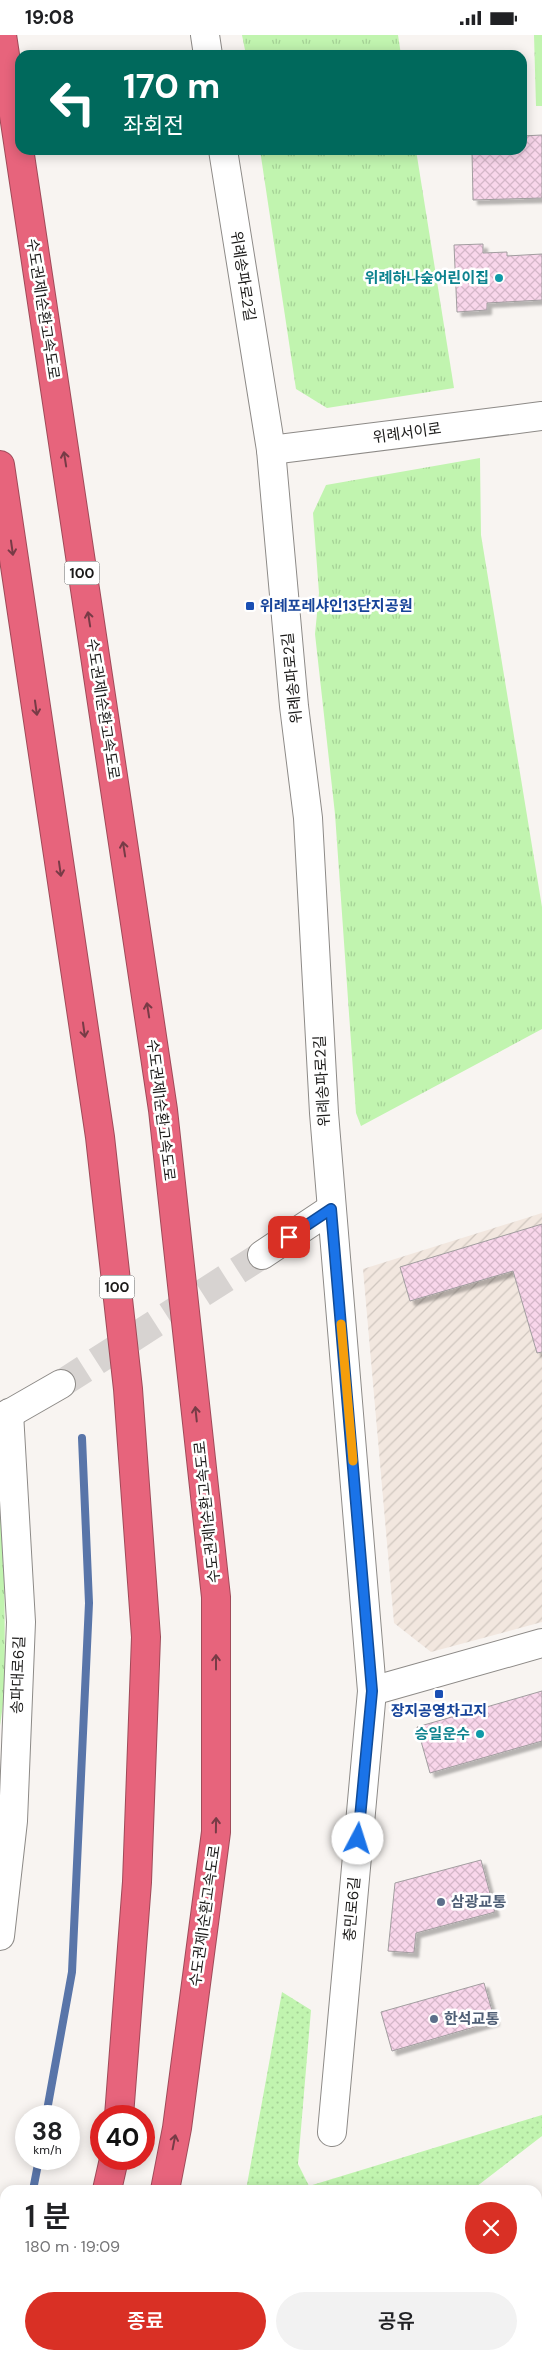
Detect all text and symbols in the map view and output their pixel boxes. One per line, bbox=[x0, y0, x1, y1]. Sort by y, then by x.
text: 19:08 bbox=[25, 5, 74, 30]
text: 170 m bbox=[123, 63, 220, 109]
icon: left bbox=[40, 70, 105, 135]
text: 좌회전 bbox=[123, 111, 184, 140]
street label: 위례송파로2길 bbox=[226, 229, 260, 323]
street label: 수도권제1순환고속도로 bbox=[22, 237, 64, 381]
place label: 위례하나숲어린이집 bbox=[365, 268, 489, 288]
marker: 위례하나숲어린이집 bbox=[493, 272, 505, 284]
street label: 위례서이로 bbox=[371, 418, 443, 448]
one-way arrow bbox=[60, 451, 70, 467]
one-way arrow bbox=[8, 539, 18, 555]
road number: 100 bbox=[64, 561, 100, 585]
place label: 위례포레샤인13단지공원 bbox=[260, 596, 413, 616]
marker: 위례포레샤인13단지공원 bbox=[244, 600, 256, 612]
one-way arrow bbox=[84, 612, 94, 628]
street label: 위례송파로2길 bbox=[277, 631, 307, 725]
street label: 수도권제1순환고속도로 bbox=[82, 637, 124, 781]
one-way arrow bbox=[31, 700, 41, 716]
one-way arrow bbox=[118, 842, 128, 858]
one-way arrow bbox=[55, 861, 65, 877]
one-way arrow bbox=[142, 1002, 152, 1018]
one-way arrow bbox=[79, 1022, 89, 1038]
street label: 위례송파로2길 bbox=[310, 1035, 334, 1127]
street label: 수도권제1순환고속도로 bbox=[142, 1038, 180, 1182]
pin bbox=[268, 1216, 310, 1258]
icon: arrive bbox=[275, 1223, 303, 1251]
road number: 100 bbox=[100, 1275, 134, 1299]
one-way arrow bbox=[191, 1406, 201, 1422]
street label: 수도권제1순환고속도로 bbox=[190, 1440, 224, 1584]
street label: 송파대로6길 bbox=[7, 1635, 29, 1715]
one-way arrow bbox=[211, 1655, 221, 1671]
marker: 장지공영차고지 bbox=[433, 1688, 445, 1700]
place label: 장지공영차고지 bbox=[391, 1701, 487, 1721]
place label: 승일운수 bbox=[415, 1724, 470, 1744]
marker: 승일운수 bbox=[474, 1728, 486, 1740]
position arrow bbox=[331, 1812, 383, 1864]
one-way arrow bbox=[211, 1817, 221, 1834]
street label: 수도권제1순환고속도로 bbox=[185, 1844, 225, 1988]
street label: 충민로6길 bbox=[339, 1876, 365, 1942]
place label: 삼광교통 bbox=[451, 1892, 506, 1912]
marker: 삼광교통 bbox=[435, 1896, 447, 1908]
place label: 한석교통 bbox=[444, 2009, 499, 2029]
marker: 한석교통 bbox=[428, 2013, 440, 2025]
speed limit sign: 40 bbox=[90, 2105, 155, 2170]
text: 38 bbox=[32, 2115, 63, 2148]
one-way arrow bbox=[170, 2134, 180, 2150]
text: km/h bbox=[33, 2142, 62, 2158]
text: 1 분 bbox=[25, 2197, 70, 2236]
button: close bbox=[465, 2202, 517, 2254]
text: 180 m · 19:09 bbox=[25, 2236, 120, 2257]
button: 종료 bbox=[25, 2292, 266, 2350]
button: 공유 bbox=[276, 2292, 517, 2350]

